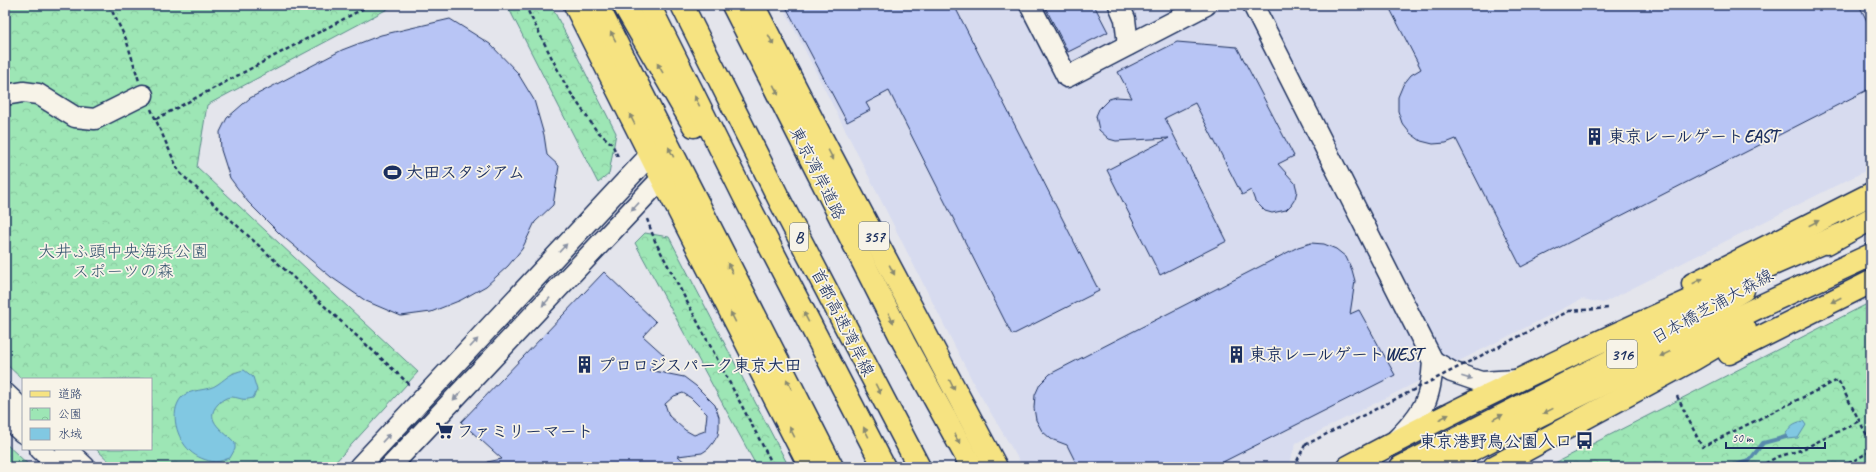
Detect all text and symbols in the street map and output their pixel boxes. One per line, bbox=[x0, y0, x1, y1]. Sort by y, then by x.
one-way arrow bbox=[609, 30, 616, 42]
one-way arrow bbox=[767, 34, 774, 45]
one-way arrow bbox=[657, 62, 664, 73]
one-way arrow bbox=[773, 84, 779, 96]
one-way arrow bbox=[694, 95, 700, 107]
one-way arrow bbox=[628, 113, 635, 124]
street label: 東京湾岸道路 bbox=[785, 123, 850, 223]
building icon: 東京レールゲートEAST bbox=[1585, 126, 1605, 146]
place label: 東京レールゲートEAST bbox=[1608, 126, 1782, 147]
one-way arrow bbox=[668, 146, 675, 158]
one-way arrow bbox=[827, 149, 834, 161]
sports icon: 大田スタジアム bbox=[383, 162, 403, 182]
place label: 大田スタジアム bbox=[406, 162, 525, 183]
one-way arrow bbox=[630, 202, 640, 212]
one-way arrow bbox=[1808, 220, 1820, 226]
road number: 357 bbox=[859, 222, 889, 250]
road number: B bbox=[790, 223, 808, 251]
park label: 大井ふ頭中央海浜公園 スポーツの森 bbox=[38, 241, 208, 282]
one-way arrow bbox=[558, 243, 567, 253]
one-way arrow bbox=[727, 262, 733, 274]
street label: 首都高速湾岸線 bbox=[806, 264, 879, 380]
one-way arrow bbox=[889, 264, 895, 275]
street label: 日本橋芝浦大森線 bbox=[1648, 264, 1777, 349]
one-way arrow bbox=[1692, 278, 1703, 284]
one-way arrow bbox=[542, 297, 551, 306]
one-way arrow bbox=[1830, 297, 1842, 303]
one-way arrow bbox=[730, 311, 736, 323]
one-way arrow bbox=[803, 311, 809, 323]
one-way arrow bbox=[888, 312, 895, 324]
one-way arrow bbox=[469, 338, 479, 348]
road number: 316 bbox=[1607, 340, 1637, 368]
building icon: 東京レールゲートWEST bbox=[1226, 344, 1246, 364]
place label: 東京レールゲートWEST bbox=[1249, 344, 1427, 365]
one-way arrow bbox=[1659, 350, 1670, 357]
building icon: プロロジスパーク東京大田 bbox=[575, 355, 595, 375]
place label: プロロジスパーク東京大田 bbox=[598, 355, 801, 376]
one-way arrow bbox=[1462, 376, 1474, 382]
legend bbox=[22, 378, 152, 450]
one-way arrow bbox=[786, 378, 792, 390]
one-way arrow bbox=[949, 379, 955, 391]
one-way arrow bbox=[875, 383, 881, 395]
text: 道路 bbox=[58, 386, 82, 402]
one-way arrow bbox=[452, 391, 461, 401]
text: 公園 bbox=[58, 406, 82, 422]
one-way arrow bbox=[1542, 408, 1554, 414]
one-way arrow bbox=[1439, 414, 1450, 420]
one-way arrow bbox=[1492, 414, 1504, 421]
supermarket icon: ファミリーマート bbox=[434, 421, 454, 441]
place label: ファミリーマート bbox=[457, 421, 594, 442]
scale bar bbox=[1726, 424, 1825, 450]
text: 水域 bbox=[58, 426, 82, 442]
one-way arrow bbox=[789, 427, 796, 438]
one-way arrow bbox=[863, 427, 869, 438]
text: 50 m bbox=[1732, 430, 1754, 446]
place label: 東京港野鳥公園入口 bbox=[1419, 431, 1572, 452]
bus stop icon: 東京港野鳥公園入口 bbox=[1575, 431, 1595, 451]
one-way arrow bbox=[381, 433, 390, 444]
one-way arrow bbox=[953, 433, 960, 445]

